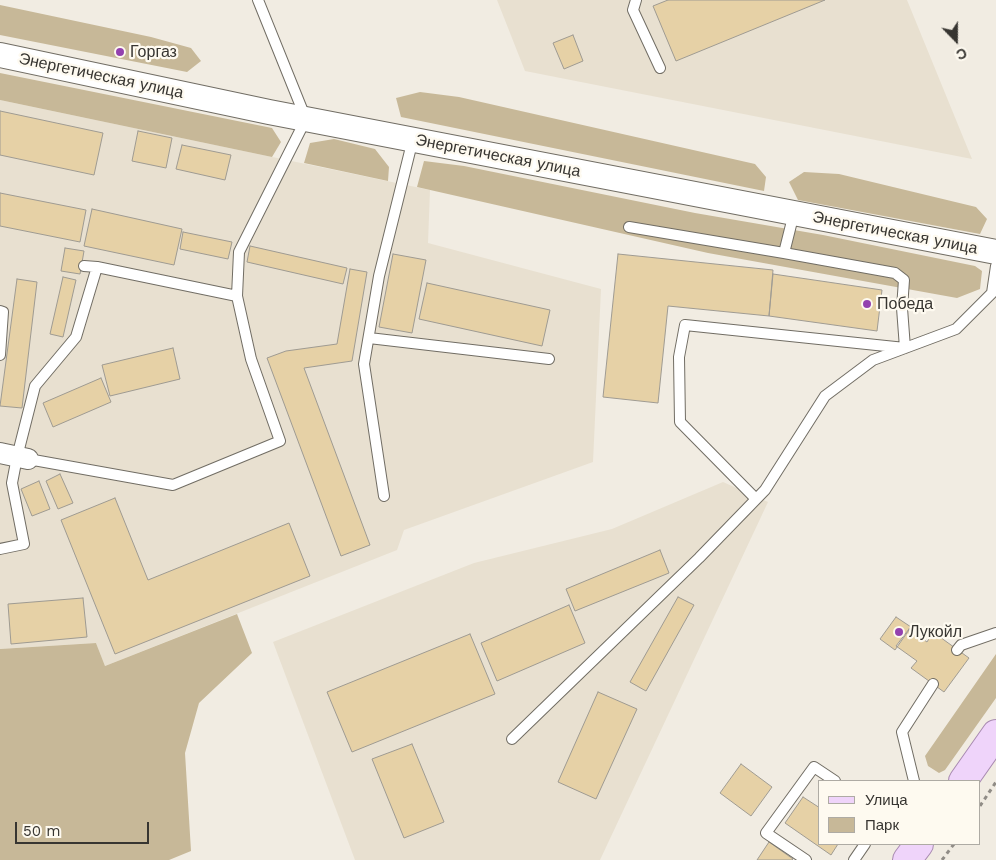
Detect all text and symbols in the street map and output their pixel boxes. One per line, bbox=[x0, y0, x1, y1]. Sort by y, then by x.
north arrow bbox=[931, 15, 981, 65]
place label: Горгаз bbox=[130, 42, 177, 62]
text: С bbox=[954, 45, 969, 63]
marker: Горгаз bbox=[114, 46, 126, 58]
street label: Энергетическая улица bbox=[17, 49, 185, 103]
street label: Энергетическая улица bbox=[414, 131, 582, 181]
street label: Энергетическая улица bbox=[811, 208, 979, 258]
place label: Победа bbox=[877, 294, 933, 314]
marker: Победа bbox=[861, 298, 873, 310]
place label: Лукойл bbox=[909, 622, 962, 642]
marker: Лукойл bbox=[893, 626, 905, 638]
legend bbox=[818, 780, 981, 845]
text: Улица bbox=[865, 791, 908, 809]
scale bar bbox=[18, 812, 151, 844]
text: Парк bbox=[865, 816, 899, 834]
text: 50 m bbox=[23, 822, 60, 840]

